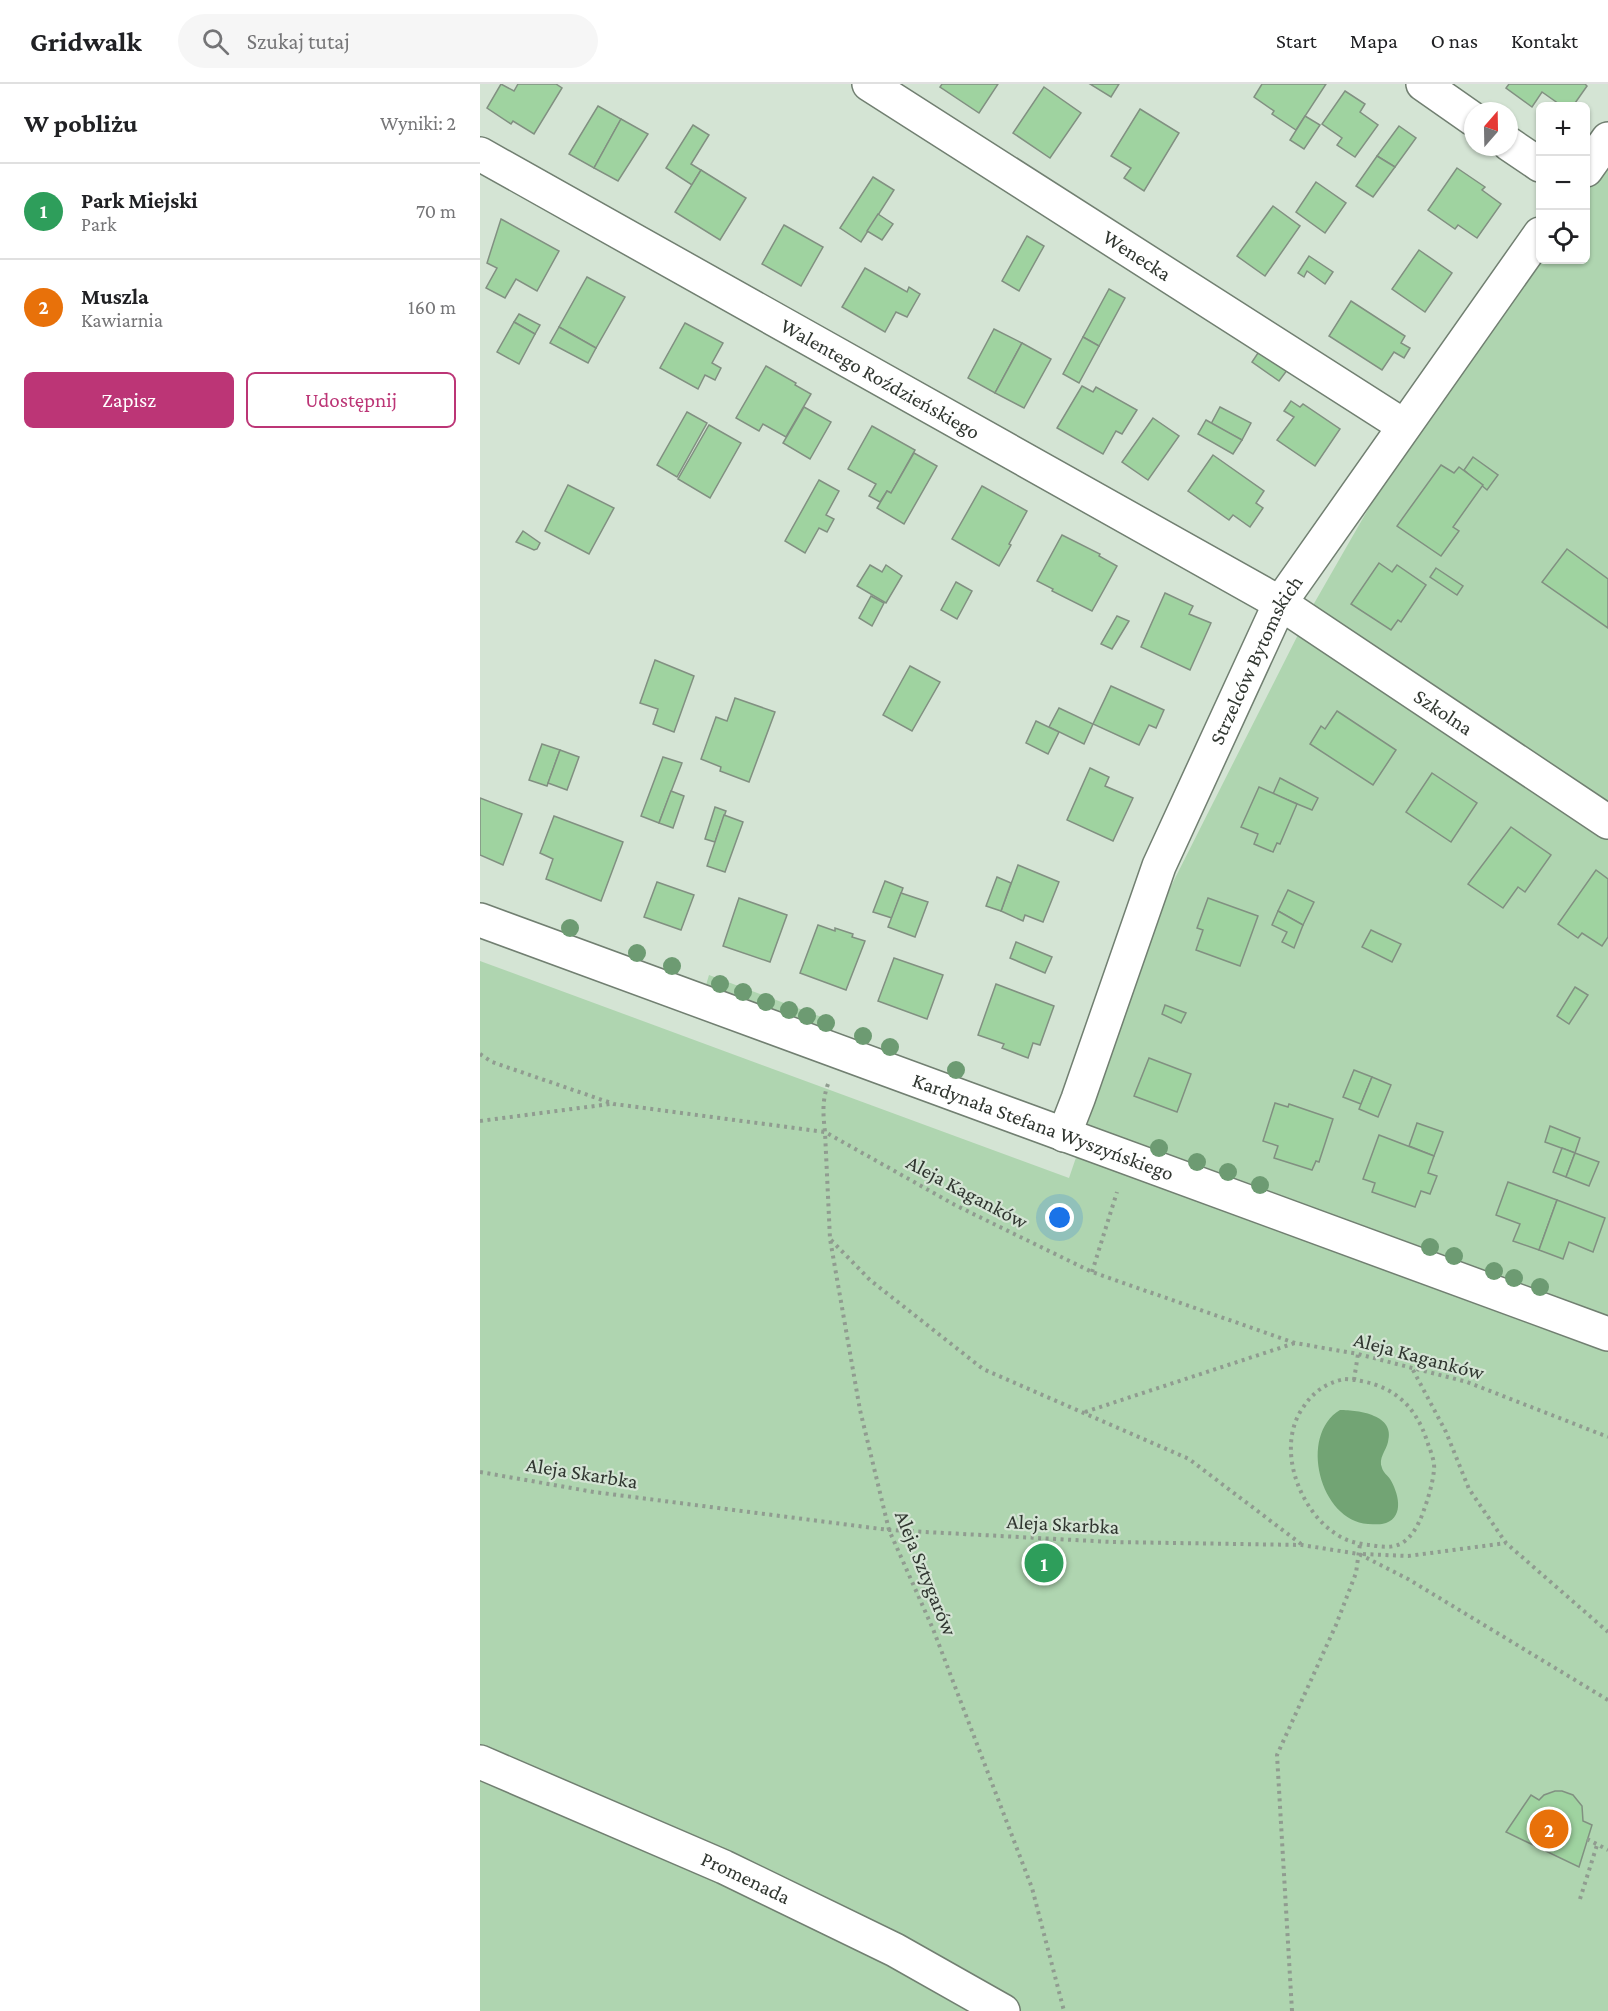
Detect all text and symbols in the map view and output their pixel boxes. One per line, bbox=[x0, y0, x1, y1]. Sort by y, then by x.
search box bbox=[178, 14, 598, 68]
icon: search bbox=[199, 25, 232, 58]
text: Gridwalk bbox=[30, 26, 142, 57]
text: Szukaj tutaj bbox=[247, 29, 350, 54]
text: Start bbox=[1276, 29, 1317, 53]
text: Mapa bbox=[1350, 29, 1398, 53]
text: O nas bbox=[1431, 29, 1478, 53]
text: Kontakt bbox=[1511, 29, 1578, 53]
north arrow bbox=[1464, 102, 1518, 156]
map controls bbox=[1536, 102, 1590, 264]
button: + bbox=[1536, 102, 1590, 156]
text: W pobliżu bbox=[24, 109, 138, 138]
text: Wyniki: 2 bbox=[380, 112, 456, 134]
button: − bbox=[1536, 156, 1590, 210]
text: Park Miejski bbox=[81, 188, 198, 213]
text: 1 bbox=[40, 200, 47, 222]
text: 70 m bbox=[416, 200, 456, 222]
button: locate bbox=[1536, 210, 1590, 264]
text: Park bbox=[81, 213, 117, 235]
street label: Wenecka bbox=[1098, 225, 1176, 286]
text: Muszla bbox=[81, 284, 149, 309]
text: 2 bbox=[38, 296, 49, 318]
text: 160 m bbox=[408, 296, 456, 318]
text: Kawiarnia bbox=[81, 309, 163, 331]
street label: Walentego Roździeńskiego bbox=[776, 313, 984, 444]
button: Zapisz bbox=[24, 372, 234, 428]
button: Udostępnij bbox=[246, 372, 456, 428]
street label: Strzelców Bytomskich bbox=[1205, 571, 1308, 748]
street label: Szkolna bbox=[1410, 684, 1478, 741]
street label: Kardynała Stefana Wyszyńskiego bbox=[909, 1068, 1177, 1186]
street label: Aleja Kaganków bbox=[902, 1150, 1032, 1234]
your location bbox=[1045, 1203, 1074, 1232]
street label: Aleja Kaganków bbox=[1351, 1327, 1487, 1385]
street label: Aleja Skarbka bbox=[524, 1452, 640, 1494]
street label: Aleja Sztygarów bbox=[890, 1507, 962, 1640]
street label: Aleja Skarbka bbox=[1006, 1509, 1120, 1539]
pin: 1 bbox=[1024, 1540, 1064, 1586]
pin: 2 bbox=[1530, 1806, 1568, 1852]
street label: Promenada bbox=[698, 1847, 795, 1909]

